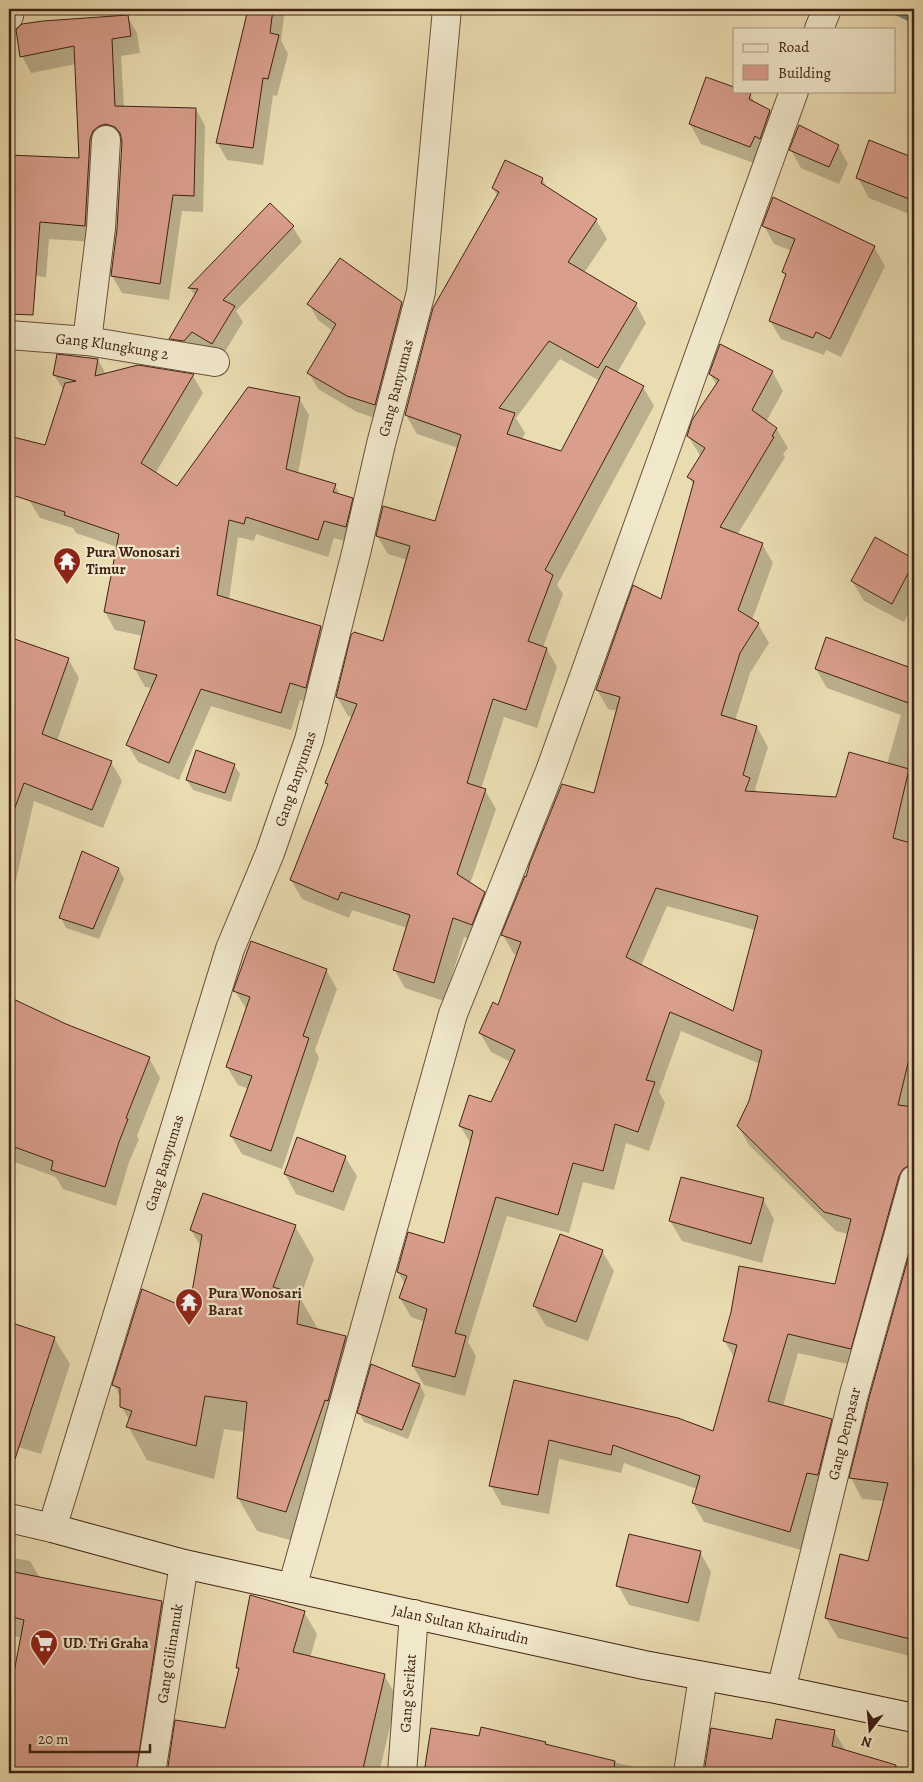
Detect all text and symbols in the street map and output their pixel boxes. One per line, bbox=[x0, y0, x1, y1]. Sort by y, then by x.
legend bbox=[733, 28, 896, 92]
text: Road bbox=[778, 37, 810, 57]
text: Building bbox=[778, 63, 831, 83]
street label: Gang Klungkung 2 bbox=[55, 329, 170, 364]
street label: Gang Banyumas bbox=[373, 337, 418, 439]
place label: Pura Wonosari Timur bbox=[86, 542, 181, 579]
temple icon: Pura Wonosari Timur bbox=[52, 546, 82, 585]
street label: Gang Banyumas bbox=[270, 729, 321, 829]
street label: Gang Banyumas bbox=[140, 1112, 188, 1214]
place label: Pura Wonosari Barat bbox=[208, 1283, 303, 1320]
temple icon: Pura Wonosari Barat bbox=[174, 1287, 204, 1326]
street label: Gang Denpasar bbox=[823, 1385, 865, 1482]
street label: Jalan Sultan Khairudin bbox=[390, 1600, 531, 1649]
street label: Gang Gilimanuk bbox=[152, 1602, 188, 1705]
supermarket icon: UD. Tri Graha bbox=[29, 1628, 59, 1667]
place label: UD. Tri Graha bbox=[63, 1633, 149, 1653]
street label: Gang Serikat bbox=[395, 1653, 421, 1733]
north arrow bbox=[846, 1704, 896, 1754]
scale bar bbox=[30, 1722, 150, 1754]
text: 20 m bbox=[38, 1729, 69, 1749]
text: N bbox=[859, 1731, 874, 1753]

